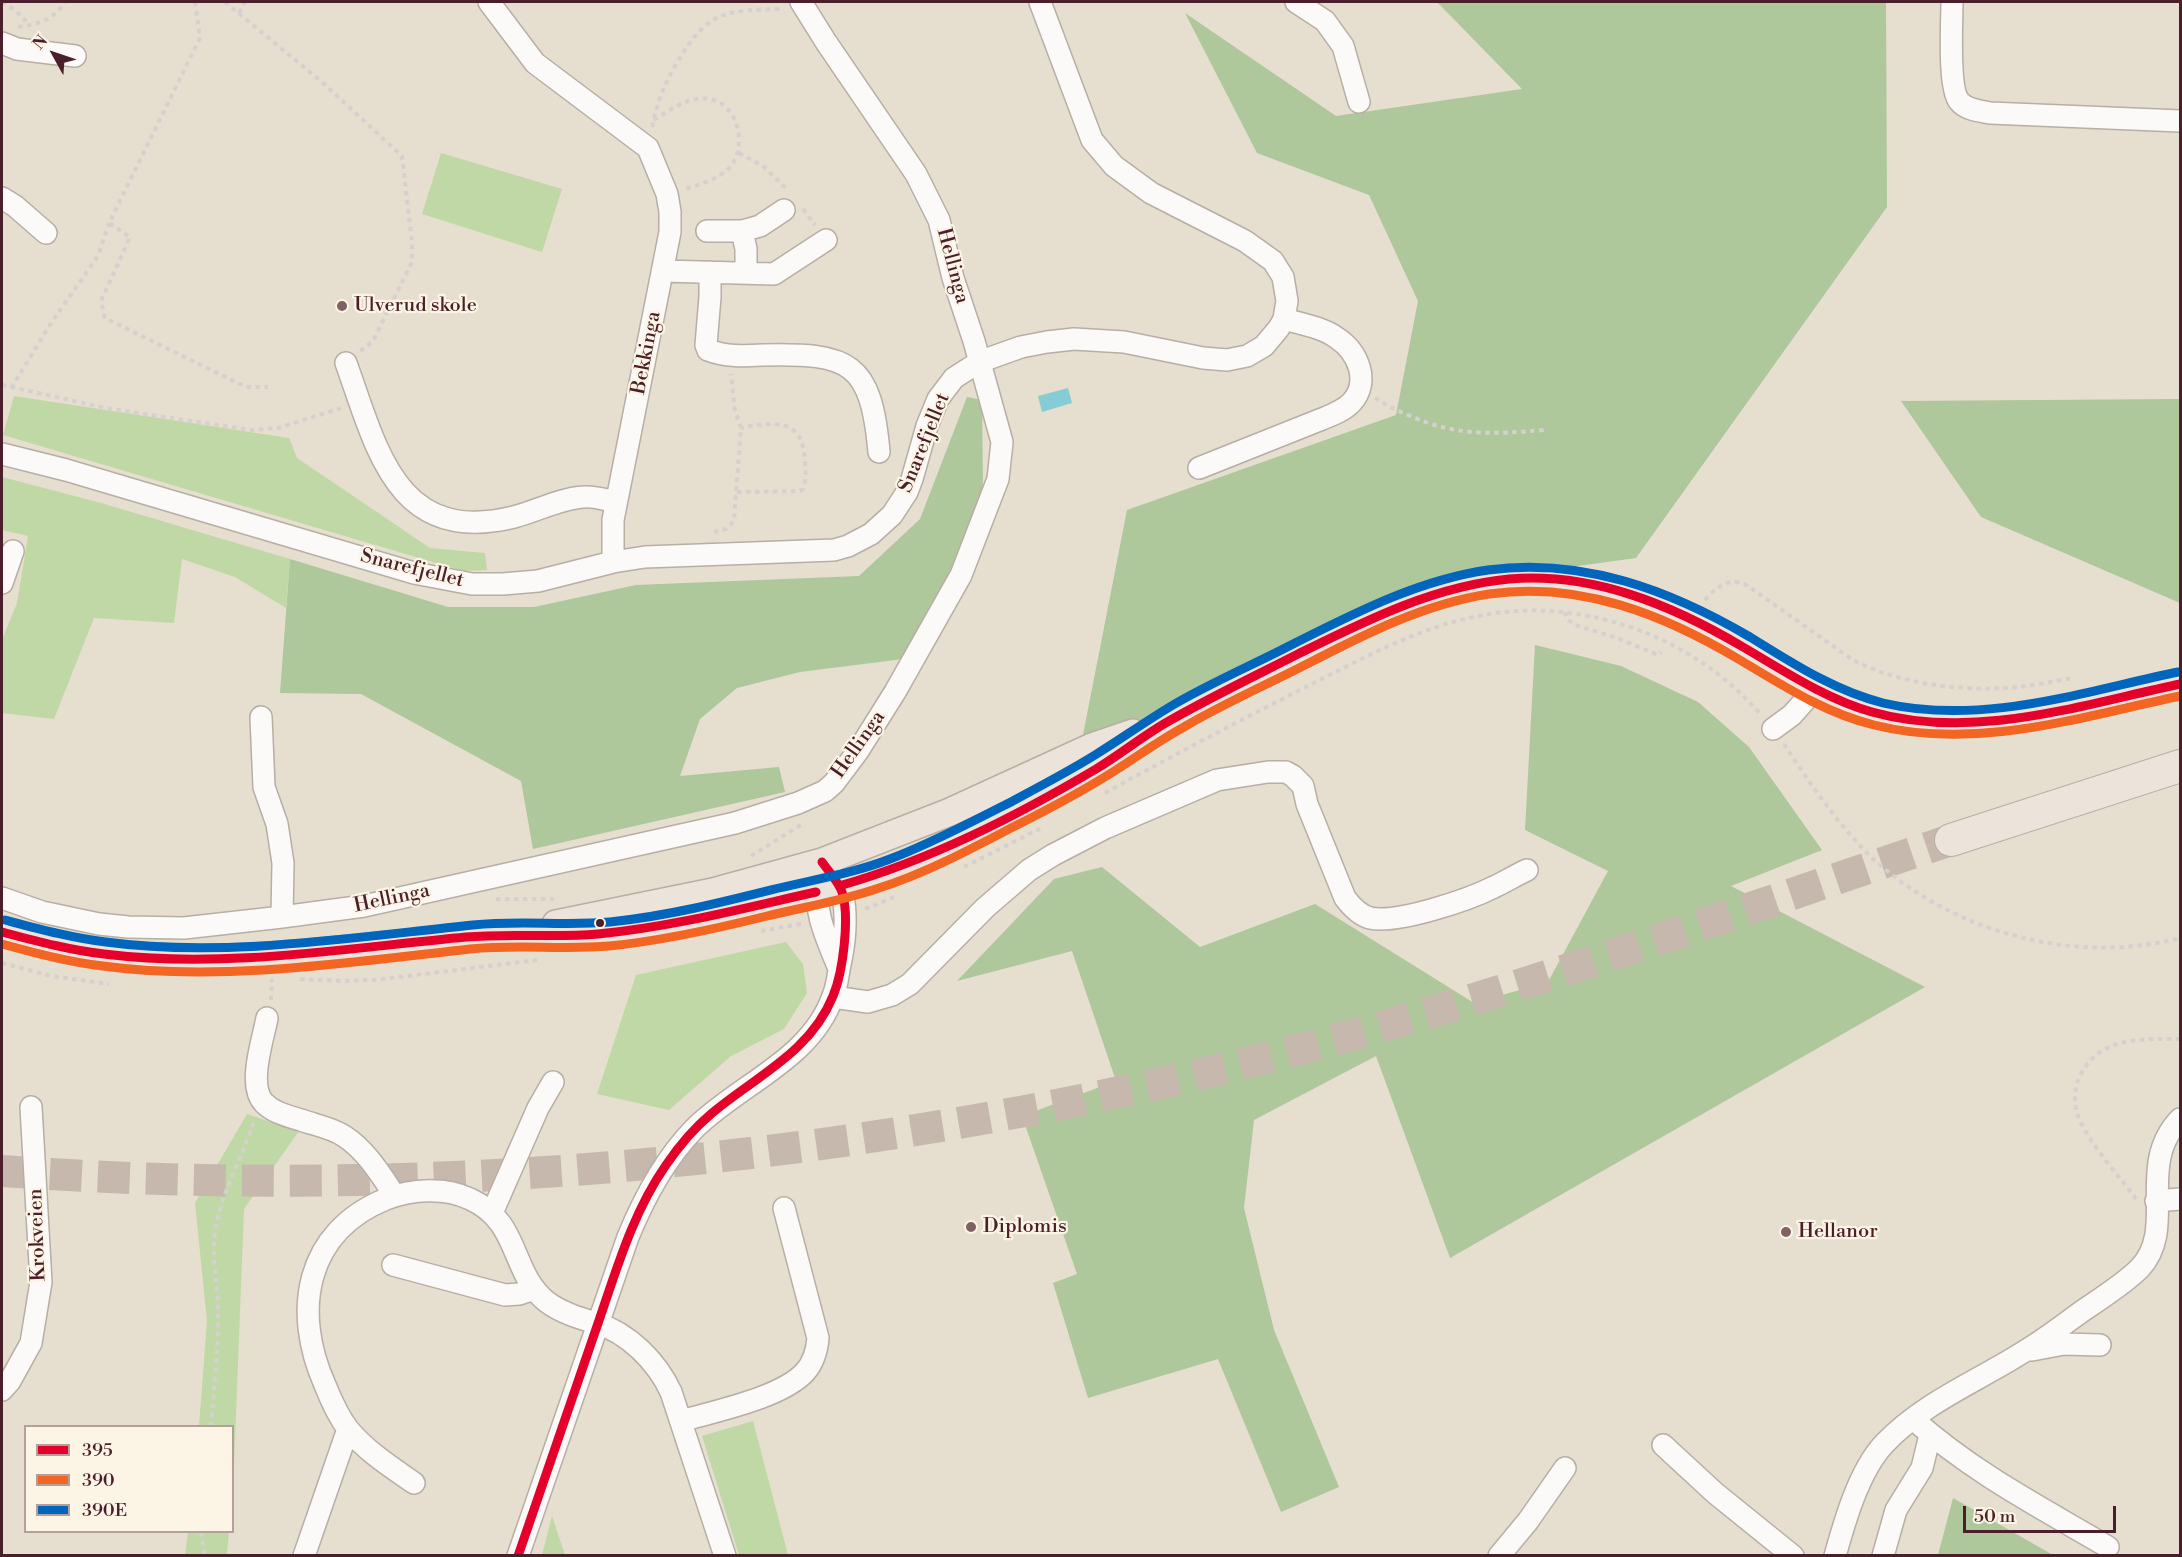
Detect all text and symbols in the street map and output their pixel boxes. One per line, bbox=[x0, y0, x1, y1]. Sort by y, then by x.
north arrow bbox=[24, 24, 84, 84]
text: N bbox=[28, 31, 52, 54]
street label: Hellinga bbox=[930, 226, 974, 306]
place label: Ulverud skole bbox=[354, 294, 477, 318]
marker: Ulverud skole bbox=[335, 299, 349, 313]
street label: Bekkinga bbox=[627, 309, 667, 397]
street label: Snarefjellet bbox=[894, 390, 956, 496]
street label: Snarefjellet bbox=[358, 545, 466, 593]
street label: Hellinga bbox=[827, 707, 891, 783]
street label: Hellinga bbox=[352, 879, 432, 919]
unlabelled marker bbox=[594, 917, 606, 929]
street label: Krokveien bbox=[24, 1188, 52, 1282]
place label: Diplomis bbox=[983, 1215, 1067, 1239]
marker: Diplomis bbox=[964, 1220, 978, 1234]
place label: Hellanor bbox=[1798, 1220, 1878, 1244]
marker: Hellanor bbox=[1779, 1225, 1793, 1239]
legend bbox=[24, 1425, 234, 1533]
text: 395 bbox=[82, 1439, 113, 1462]
text: 390 bbox=[82, 1469, 115, 1492]
scale bar bbox=[1966, 1494, 2119, 1532]
text: 390E bbox=[82, 1499, 127, 1522]
text: 50 m bbox=[1974, 1505, 2015, 1528]

